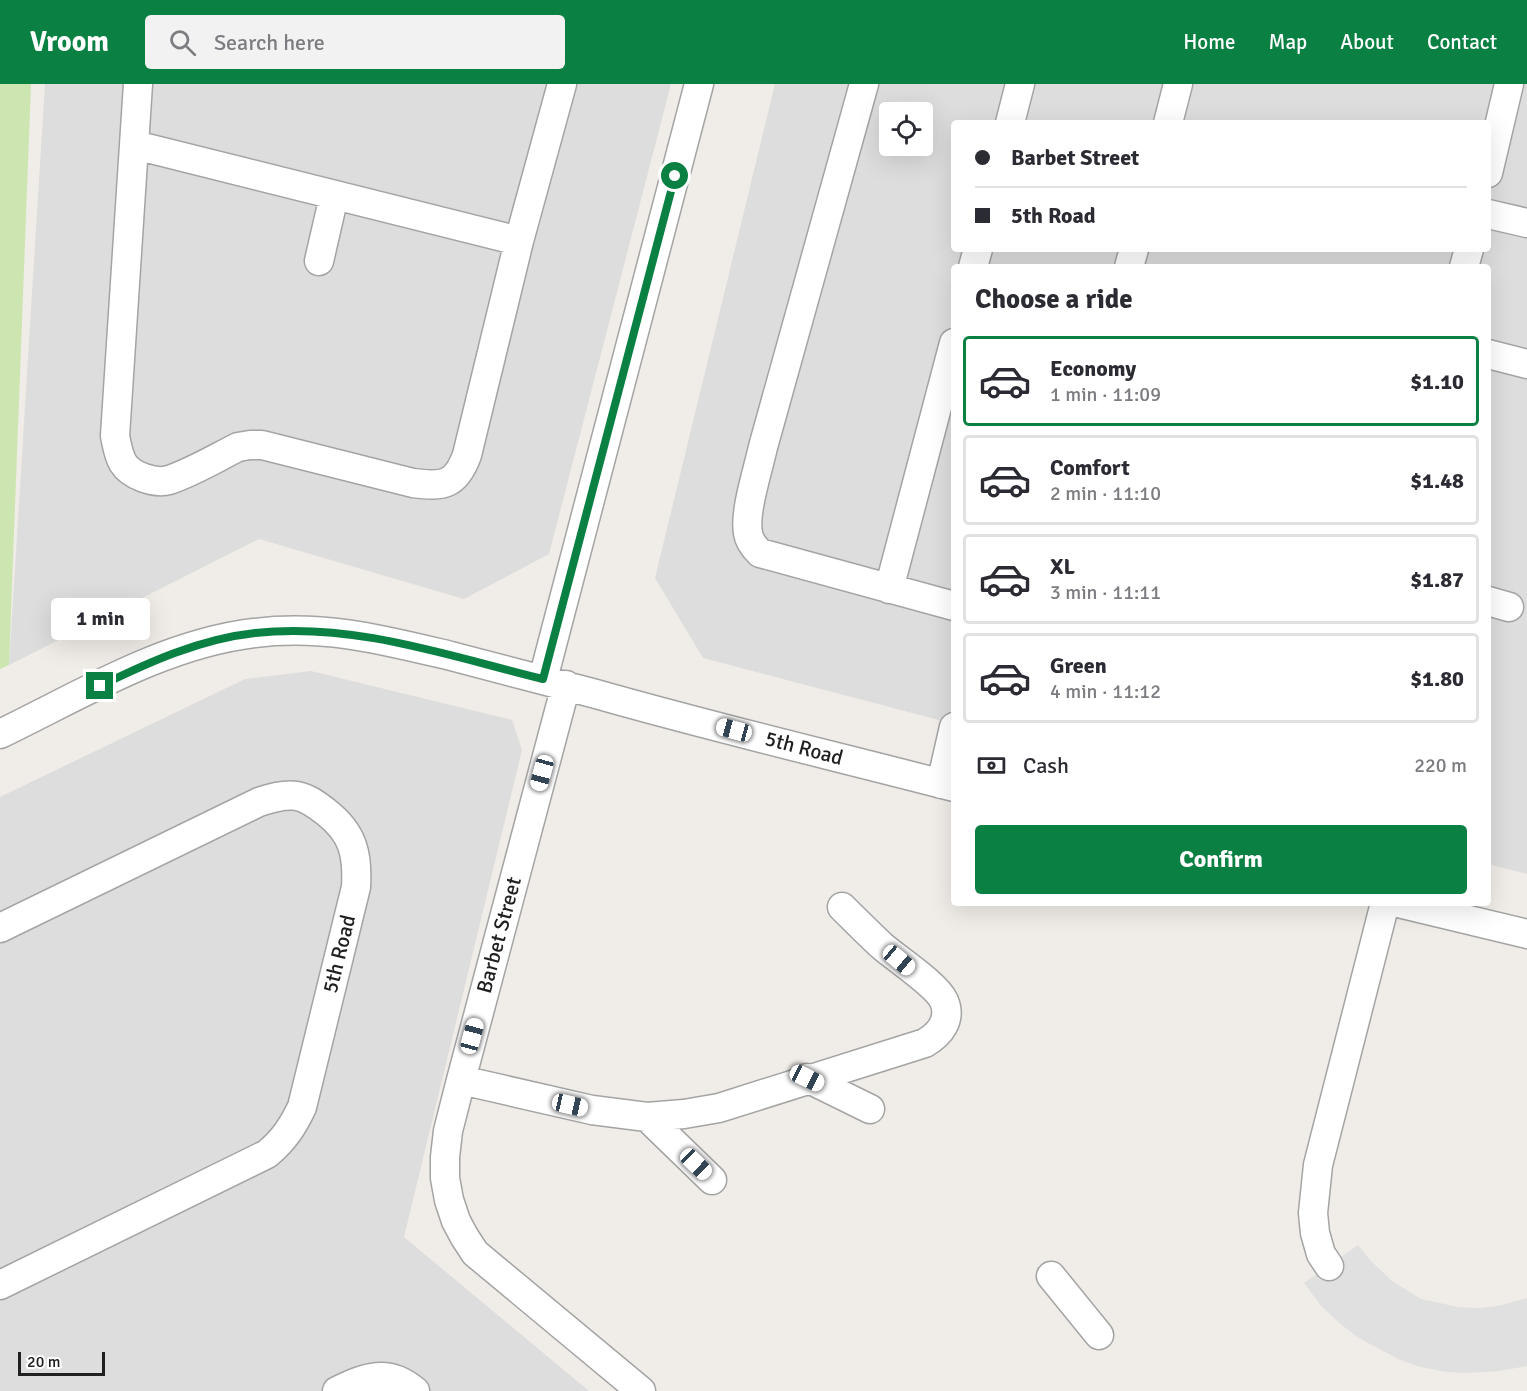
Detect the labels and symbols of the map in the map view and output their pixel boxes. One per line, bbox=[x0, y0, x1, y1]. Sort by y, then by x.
route start bbox=[661, 162, 688, 189]
callout: 1 min bbox=[51, 599, 150, 641]
route end bbox=[86, 672, 113, 699]
car bbox=[714, 717, 754, 743]
street label: 5th Road bbox=[762, 725, 846, 771]
car bbox=[529, 753, 555, 793]
street label: Barbet Street bbox=[471, 874, 527, 996]
street label: 5th Road bbox=[317, 912, 361, 996]
car bbox=[879, 942, 919, 978]
car bbox=[459, 1016, 485, 1056]
car bbox=[787, 1062, 827, 1094]
car bbox=[550, 1092, 590, 1118]
car bbox=[677, 1145, 715, 1183]
scale bar bbox=[18, 1349, 105, 1376]

